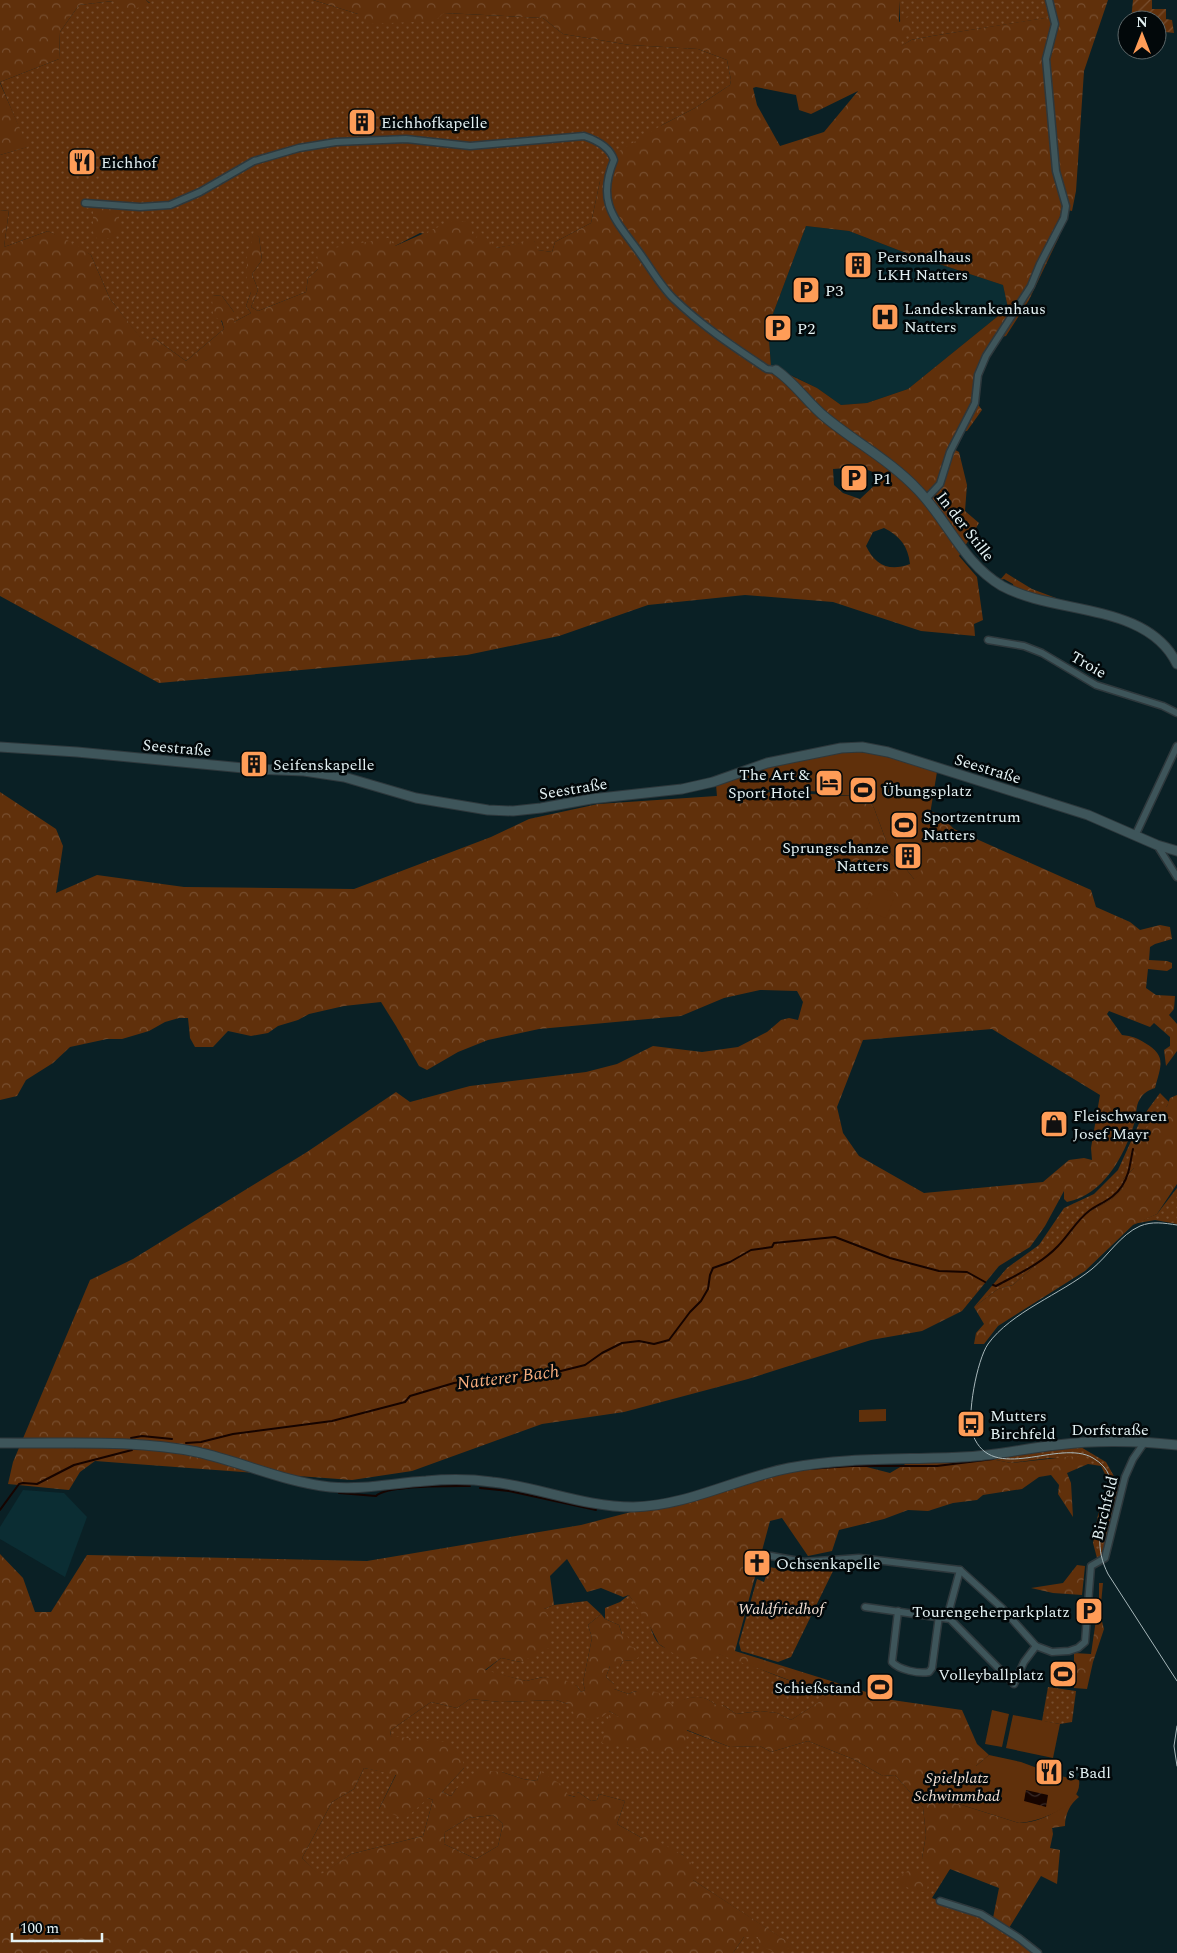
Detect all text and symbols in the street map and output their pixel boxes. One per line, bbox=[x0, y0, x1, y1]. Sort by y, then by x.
north arrow bbox=[1117, 10, 1167, 60]
text: N bbox=[1136, 12, 1148, 33]
building icon: Eichhofkapelle bbox=[347, 107, 377, 137]
place label: Eichhofkapelle bbox=[381, 111, 487, 135]
restaurant icon: Eichhof bbox=[67, 147, 97, 177]
place label: Eichhof bbox=[101, 151, 158, 175]
place label: Personalhaus LKH Natters bbox=[877, 245, 971, 287]
building icon: Personalhaus LKH Natters bbox=[843, 250, 873, 280]
parking icon: P3 bbox=[791, 275, 821, 305]
place label: P3 bbox=[825, 279, 843, 303]
place label: Landeskrankenhaus Natters bbox=[904, 297, 1046, 339]
hospital icon: Landeskrankenhaus Natters bbox=[870, 302, 900, 332]
parking icon: P2 bbox=[763, 313, 793, 343]
place label: P2 bbox=[797, 317, 815, 341]
parking icon: P1 bbox=[839, 463, 869, 493]
place label: P1 bbox=[873, 467, 891, 491]
street label: In der Stille bbox=[930, 486, 1000, 567]
street label: Troie bbox=[1066, 645, 1111, 685]
street label: Seestraße bbox=[142, 733, 212, 763]
street label: Seestraße bbox=[951, 747, 1024, 790]
building icon: Seifenskapelle bbox=[239, 749, 269, 779]
place label: Seifenskapelle bbox=[273, 753, 375, 777]
place label: The Art & Sport Hotel bbox=[728, 763, 811, 805]
hotel icon: The Art & Sport Hotel bbox=[814, 768, 844, 798]
street label: Seestraße bbox=[537, 772, 609, 806]
sports icon: Übungsplatz bbox=[848, 775, 878, 805]
place label: Übungsplatz bbox=[882, 779, 972, 803]
place label: Sportzentrum Natters bbox=[923, 805, 1021, 847]
sports icon: Sportzentrum Natters bbox=[889, 810, 919, 840]
place label: Sprungschanze Natters bbox=[782, 836, 889, 878]
building icon: Sprungschanze Natters bbox=[893, 841, 923, 871]
place label: Fleischwaren Josef Mayr bbox=[1073, 1104, 1167, 1146]
shop icon: Fleischwaren Josef Mayr bbox=[1039, 1109, 1069, 1139]
water label: Natterer Bach bbox=[455, 1358, 561, 1397]
place label: Mutters Birchfeld bbox=[990, 1404, 1056, 1446]
bus stop icon: Mutters Birchfeld bbox=[956, 1409, 986, 1439]
street label: Dorfstraße bbox=[1071, 1418, 1149, 1442]
street label: Birchfeld bbox=[1085, 1473, 1125, 1543]
church icon: Ochsenkapelle bbox=[742, 1548, 772, 1578]
place label: Ochsenkapelle bbox=[776, 1552, 880, 1576]
parking icon: Tourengeherparkplatz bbox=[1074, 1596, 1104, 1626]
park label: Waldfriedhof bbox=[738, 1597, 827, 1621]
place label: Tourengeherparkplatz bbox=[912, 1600, 1070, 1624]
sports icon: Volleyballplatz bbox=[1048, 1659, 1078, 1689]
place label: Volleyballplatz bbox=[938, 1663, 1044, 1687]
sports icon: Schießstand bbox=[865, 1672, 895, 1702]
place label: Schießstand bbox=[774, 1676, 861, 1700]
restaurant icon: s'Badl bbox=[1034, 1757, 1064, 1787]
place label: s'Badl bbox=[1068, 1761, 1111, 1785]
park label: Spielplatz Schwimmbad bbox=[914, 1766, 1000, 1808]
scale bar bbox=[12, 1910, 102, 1942]
text: 100 m bbox=[20, 1917, 59, 1940]

